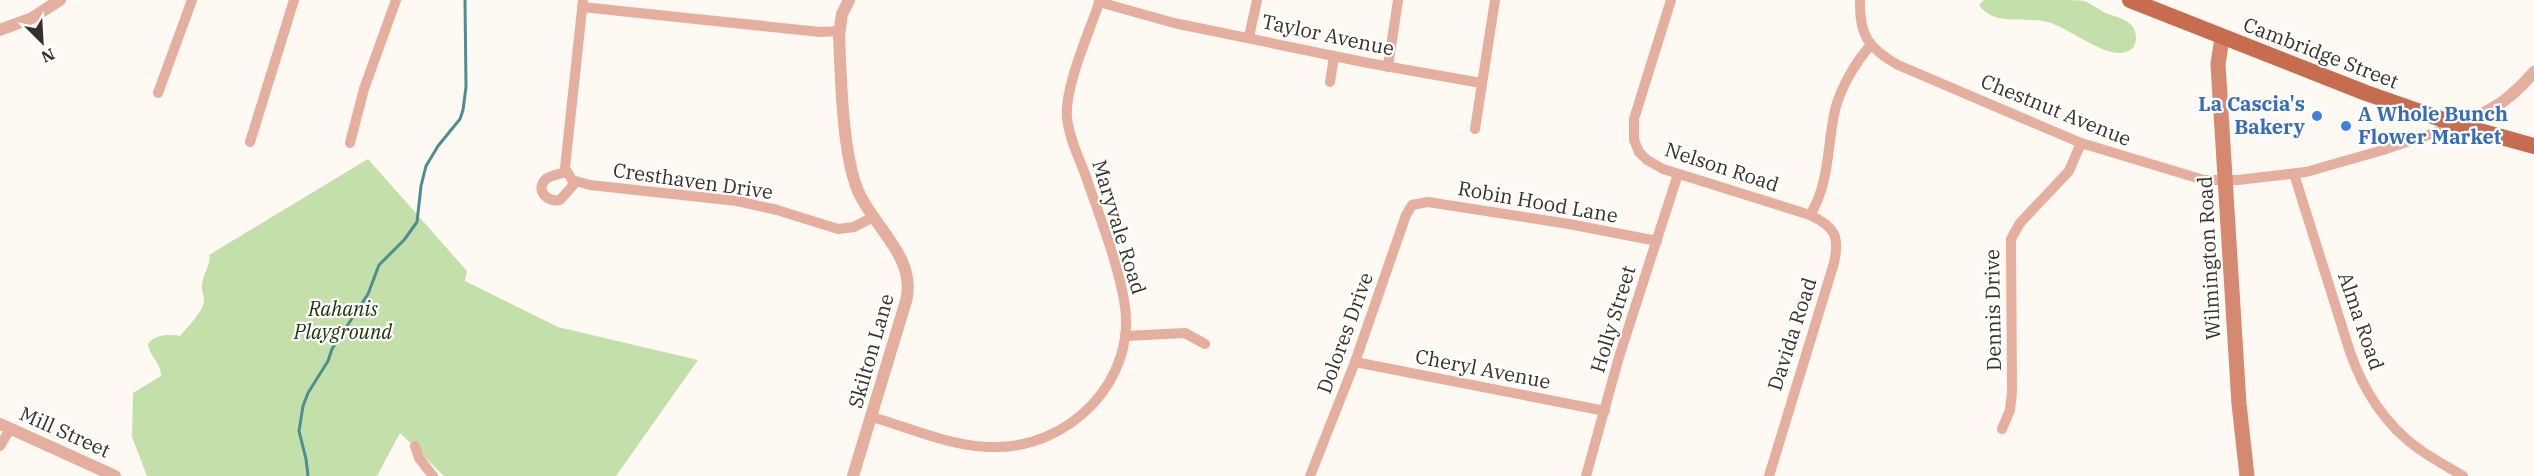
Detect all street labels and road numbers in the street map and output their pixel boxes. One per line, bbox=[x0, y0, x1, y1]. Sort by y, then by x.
street label: Taylor Avenue bbox=[1259, 7, 1397, 62]
street label: Cambridge Street bbox=[2240, 10, 2403, 95]
street label: Chestnut Avenue bbox=[1977, 67, 2135, 152]
street label: Nelson Road bbox=[1662, 135, 1783, 198]
street label: Cresthaven Drive bbox=[611, 156, 775, 205]
street label: Maryvale Road bbox=[1086, 156, 1153, 297]
street label: Robin Hood Lane bbox=[1456, 174, 1620, 229]
street label: Wilmington Road bbox=[2191, 176, 2226, 341]
street label: Dennis Drive bbox=[1978, 249, 2007, 371]
street label: Holly Street bbox=[1583, 262, 1642, 376]
street label: Dolores Drive bbox=[1310, 268, 1379, 397]
street label: Alma Road bbox=[2332, 268, 2391, 373]
street label: Davida Road bbox=[1761, 274, 1822, 394]
street label: Skilton Lane bbox=[841, 291, 900, 411]
street label: Cheryl Avenue bbox=[1413, 342, 1553, 395]
street label: Mill Street bbox=[16, 400, 115, 464]

